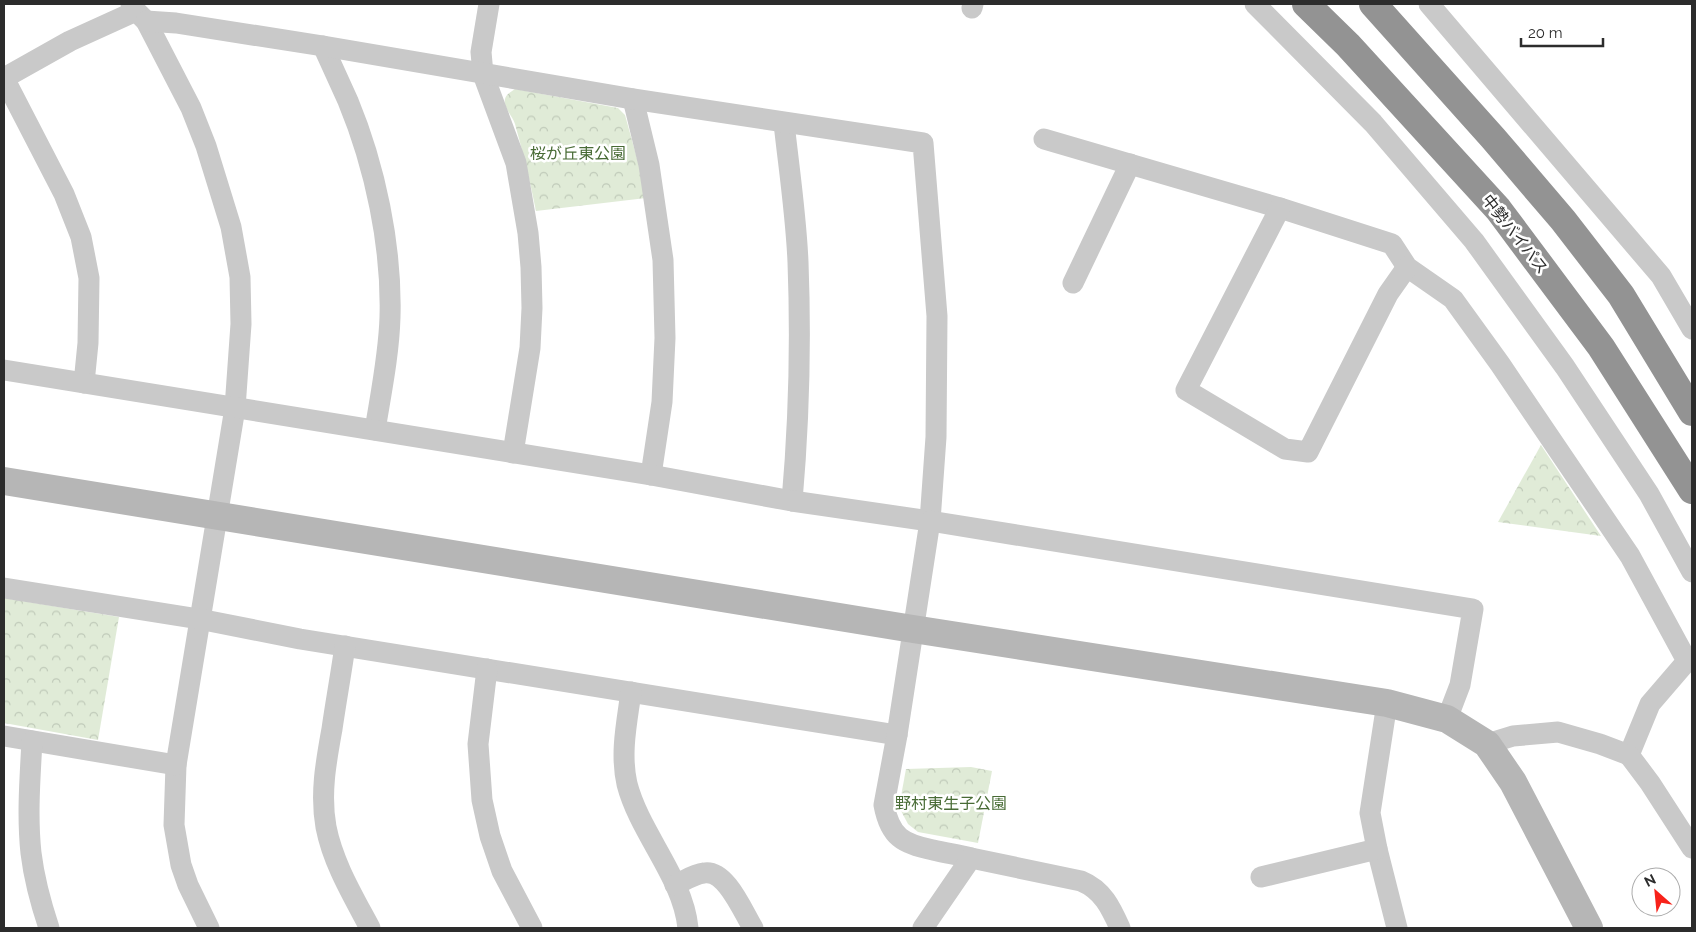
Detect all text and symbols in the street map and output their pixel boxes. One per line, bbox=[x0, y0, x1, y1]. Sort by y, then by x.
scale bar bbox=[1521, 15, 1604, 47]
text: 20 m bbox=[1528, 24, 1563, 42]
park label: 桜が丘東公園 bbox=[530, 144, 626, 163]
street label: 中勢バイパス bbox=[1478, 190, 1552, 278]
park label: 野村東生子公園 bbox=[895, 794, 1007, 813]
north arrow bbox=[1631, 867, 1681, 917]
text: N bbox=[1642, 871, 1658, 890]

